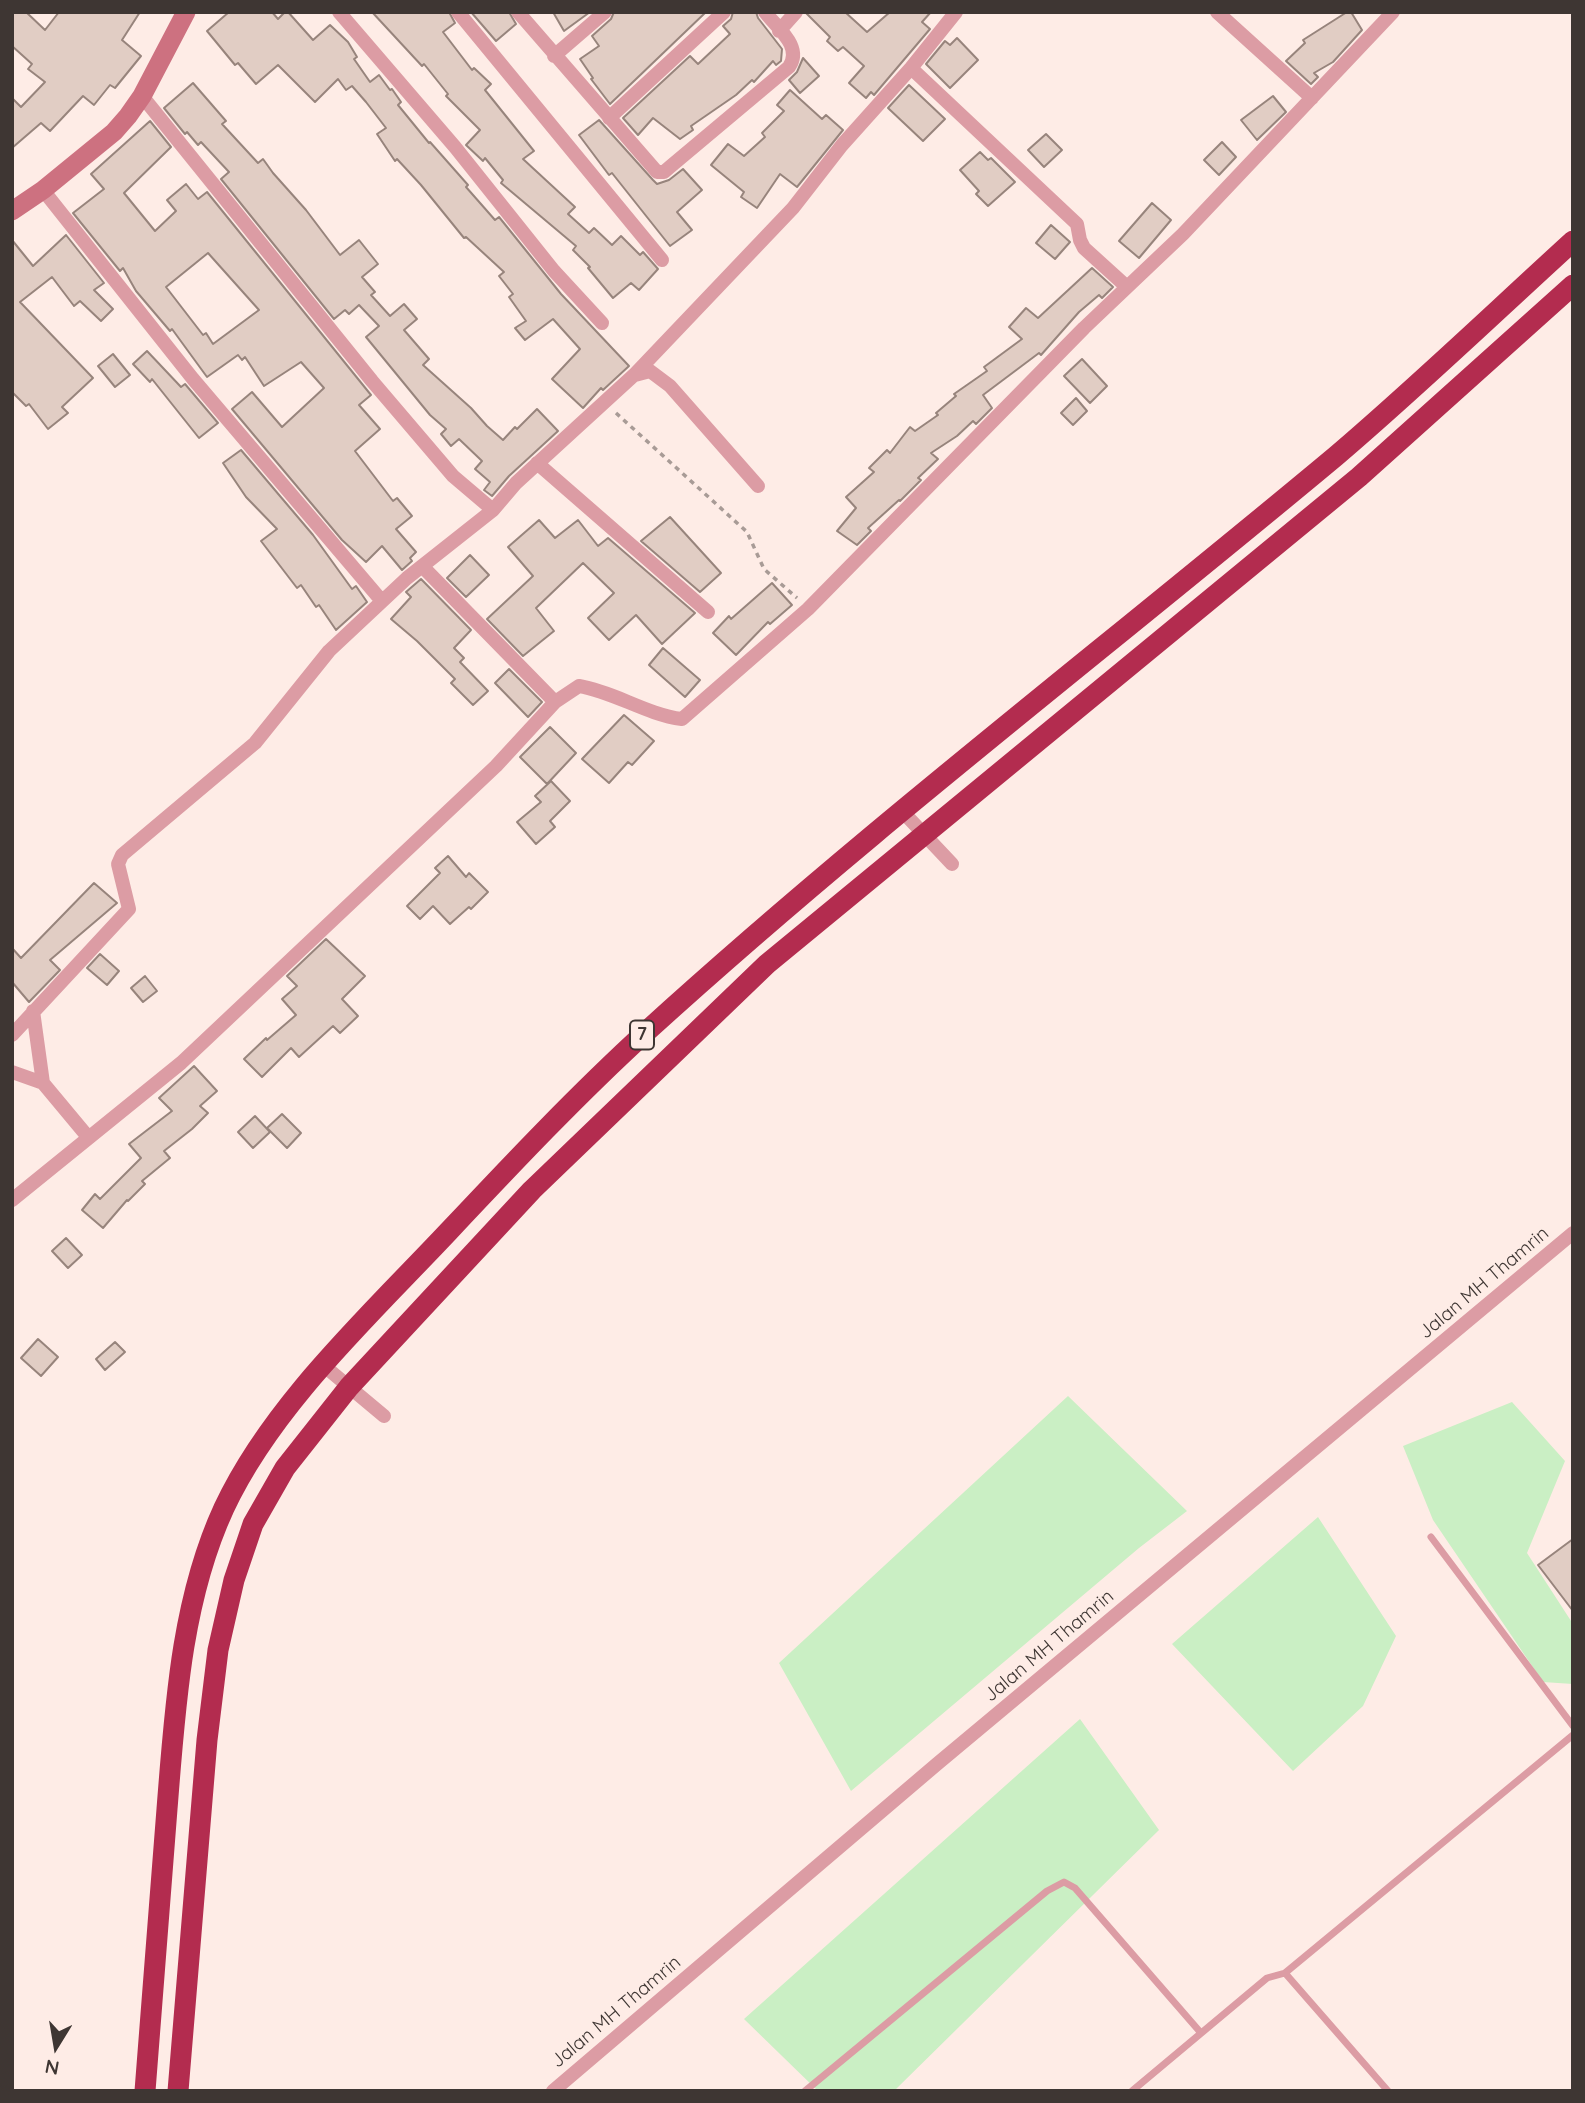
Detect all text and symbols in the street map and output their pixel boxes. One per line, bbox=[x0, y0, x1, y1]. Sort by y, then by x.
road number: 7 bbox=[630, 1020, 654, 1050]
street label: Jalan MH Thamrin bbox=[1414, 1222, 1554, 1344]
street label: Jalan MH Thamrin bbox=[979, 1585, 1119, 1707]
street label: Jalan MH Thamrin bbox=[546, 1951, 686, 2073]
north arrow bbox=[21, 2012, 91, 2082]
text: N bbox=[43, 2055, 61, 2081]

